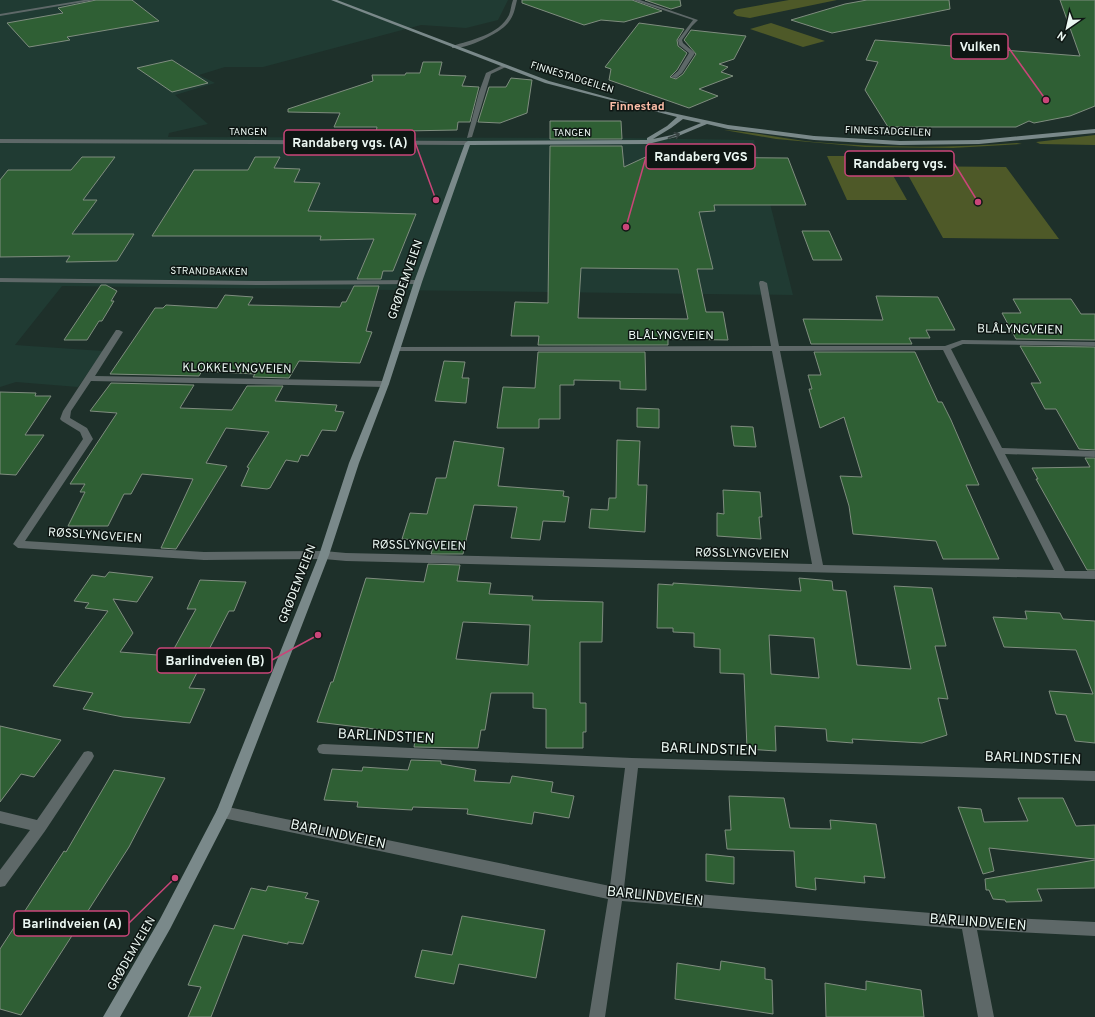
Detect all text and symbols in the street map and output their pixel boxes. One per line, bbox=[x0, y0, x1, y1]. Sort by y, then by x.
north arrow bbox=[1047, 8, 1087, 48]
text: N bbox=[1055, 27, 1069, 43]
callout: Vulken bbox=[951, 34, 1008, 59]
text: Vulken bbox=[959, 40, 1001, 56]
street label: FINNESTADGEILEN bbox=[529, 59, 615, 97]
district label: Finnestad bbox=[609, 99, 665, 115]
street label: FINNESTADGEILEN bbox=[845, 124, 931, 140]
street label: TANGEN bbox=[229, 126, 267, 139]
street label: TANGEN bbox=[553, 127, 591, 140]
callout: Randaberg vgs. (A) bbox=[284, 130, 415, 155]
one-way arrow bbox=[668, 132, 681, 139]
text: Randaberg vgs. (A) bbox=[292, 136, 408, 152]
callout: Randaberg VGS bbox=[646, 144, 755, 169]
text: Randaberg VGS bbox=[654, 150, 748, 166]
callout: Randaberg vgs. bbox=[845, 151, 954, 176]
text: Randaberg vgs. bbox=[853, 157, 947, 173]
street label: GRØDEMVEIEN bbox=[385, 238, 427, 322]
street label: STRANDBAKKEN bbox=[170, 265, 248, 279]
street label: BLÅLYNGVEIEN bbox=[977, 321, 1063, 339]
street label: BLÅLYNGVEIEN bbox=[628, 328, 714, 344]
street label: KLOKKELYNGVEIEN bbox=[182, 360, 292, 378]
street label: RØSSLYNGVEIEN bbox=[48, 525, 142, 547]
street label: RØSSLYNGVEIEN bbox=[372, 537, 466, 555]
street label: GRØDEMVEIEN bbox=[276, 542, 320, 626]
street label: RØSSLYNGVEIEN bbox=[695, 545, 789, 563]
callout: Barlindveien (B) bbox=[157, 648, 272, 673]
text: Barlindveien (B) bbox=[165, 654, 265, 670]
street label: BARLINDSTIEN bbox=[337, 726, 435, 748]
street label: BARLINDSTIEN bbox=[660, 740, 758, 760]
street label: BARLINDSTIEN bbox=[984, 749, 1082, 769]
street label: BARLINDVEIEN bbox=[289, 817, 387, 853]
street label: BARLINDVEIEN bbox=[606, 883, 704, 911]
callout: Barlindveien (A) bbox=[14, 911, 129, 936]
street label: BARLINDVEIEN bbox=[929, 911, 1027, 935]
street label: GRØDEMVEIEN bbox=[104, 914, 160, 994]
text: Barlindveien (A) bbox=[22, 917, 122, 933]

